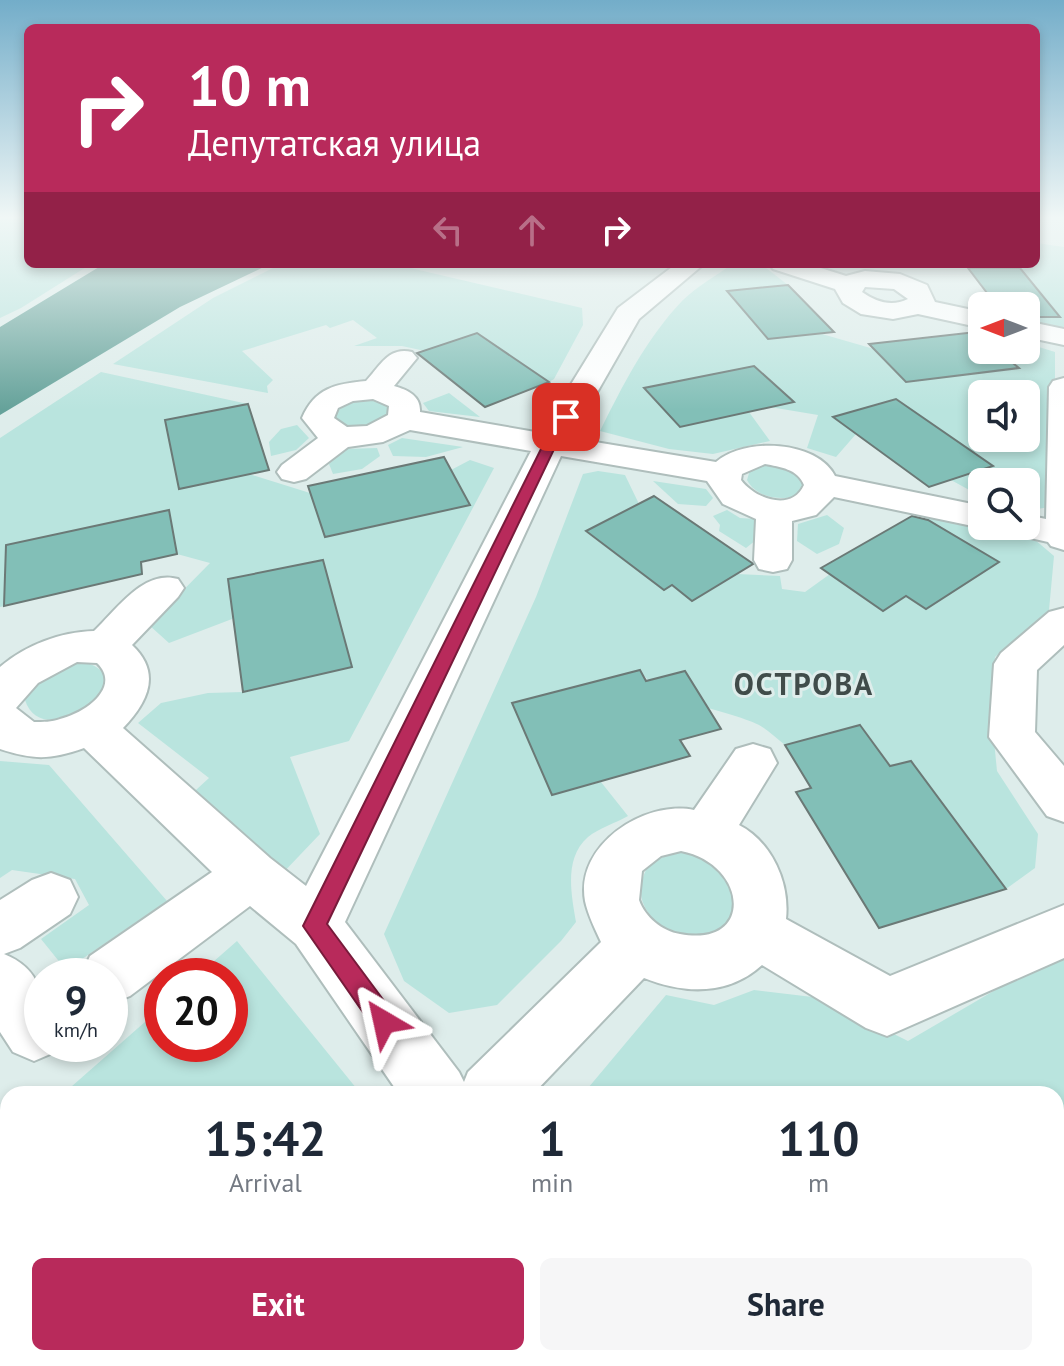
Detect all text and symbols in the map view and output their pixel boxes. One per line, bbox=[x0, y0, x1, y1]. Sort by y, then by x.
text: 10 m bbox=[188, 49, 311, 121]
icon: right bbox=[56, 56, 160, 160]
text: Депутатская улица bbox=[188, 119, 481, 166]
icon: left bbox=[426, 208, 470, 252]
icon: ahead bbox=[510, 208, 554, 252]
icon: right bbox=[594, 208, 638, 252]
north arrow bbox=[968, 292, 1040, 364]
map controls bbox=[968, 292, 1040, 540]
button: sound bbox=[968, 380, 1040, 452]
pin bbox=[532, 383, 600, 451]
icon: arrive bbox=[544, 395, 588, 439]
button: search bbox=[968, 468, 1040, 540]
district label: ОСТРОВА bbox=[734, 664, 874, 703]
speed limit sign: 20 bbox=[144, 958, 248, 1062]
text: 9 bbox=[65, 974, 87, 1026]
position arrow bbox=[342, 980, 426, 1064]
text: km/h bbox=[54, 1017, 98, 1043]
text: 15:42 bbox=[205, 1107, 326, 1169]
text: 1 bbox=[538, 1107, 566, 1169]
text: 110 bbox=[778, 1107, 859, 1169]
text: Arrival bbox=[229, 1166, 302, 1199]
text: min bbox=[531, 1166, 573, 1199]
text: m bbox=[808, 1166, 829, 1199]
button: Exit bbox=[32, 1258, 524, 1350]
button: Share bbox=[540, 1258, 1032, 1350]

